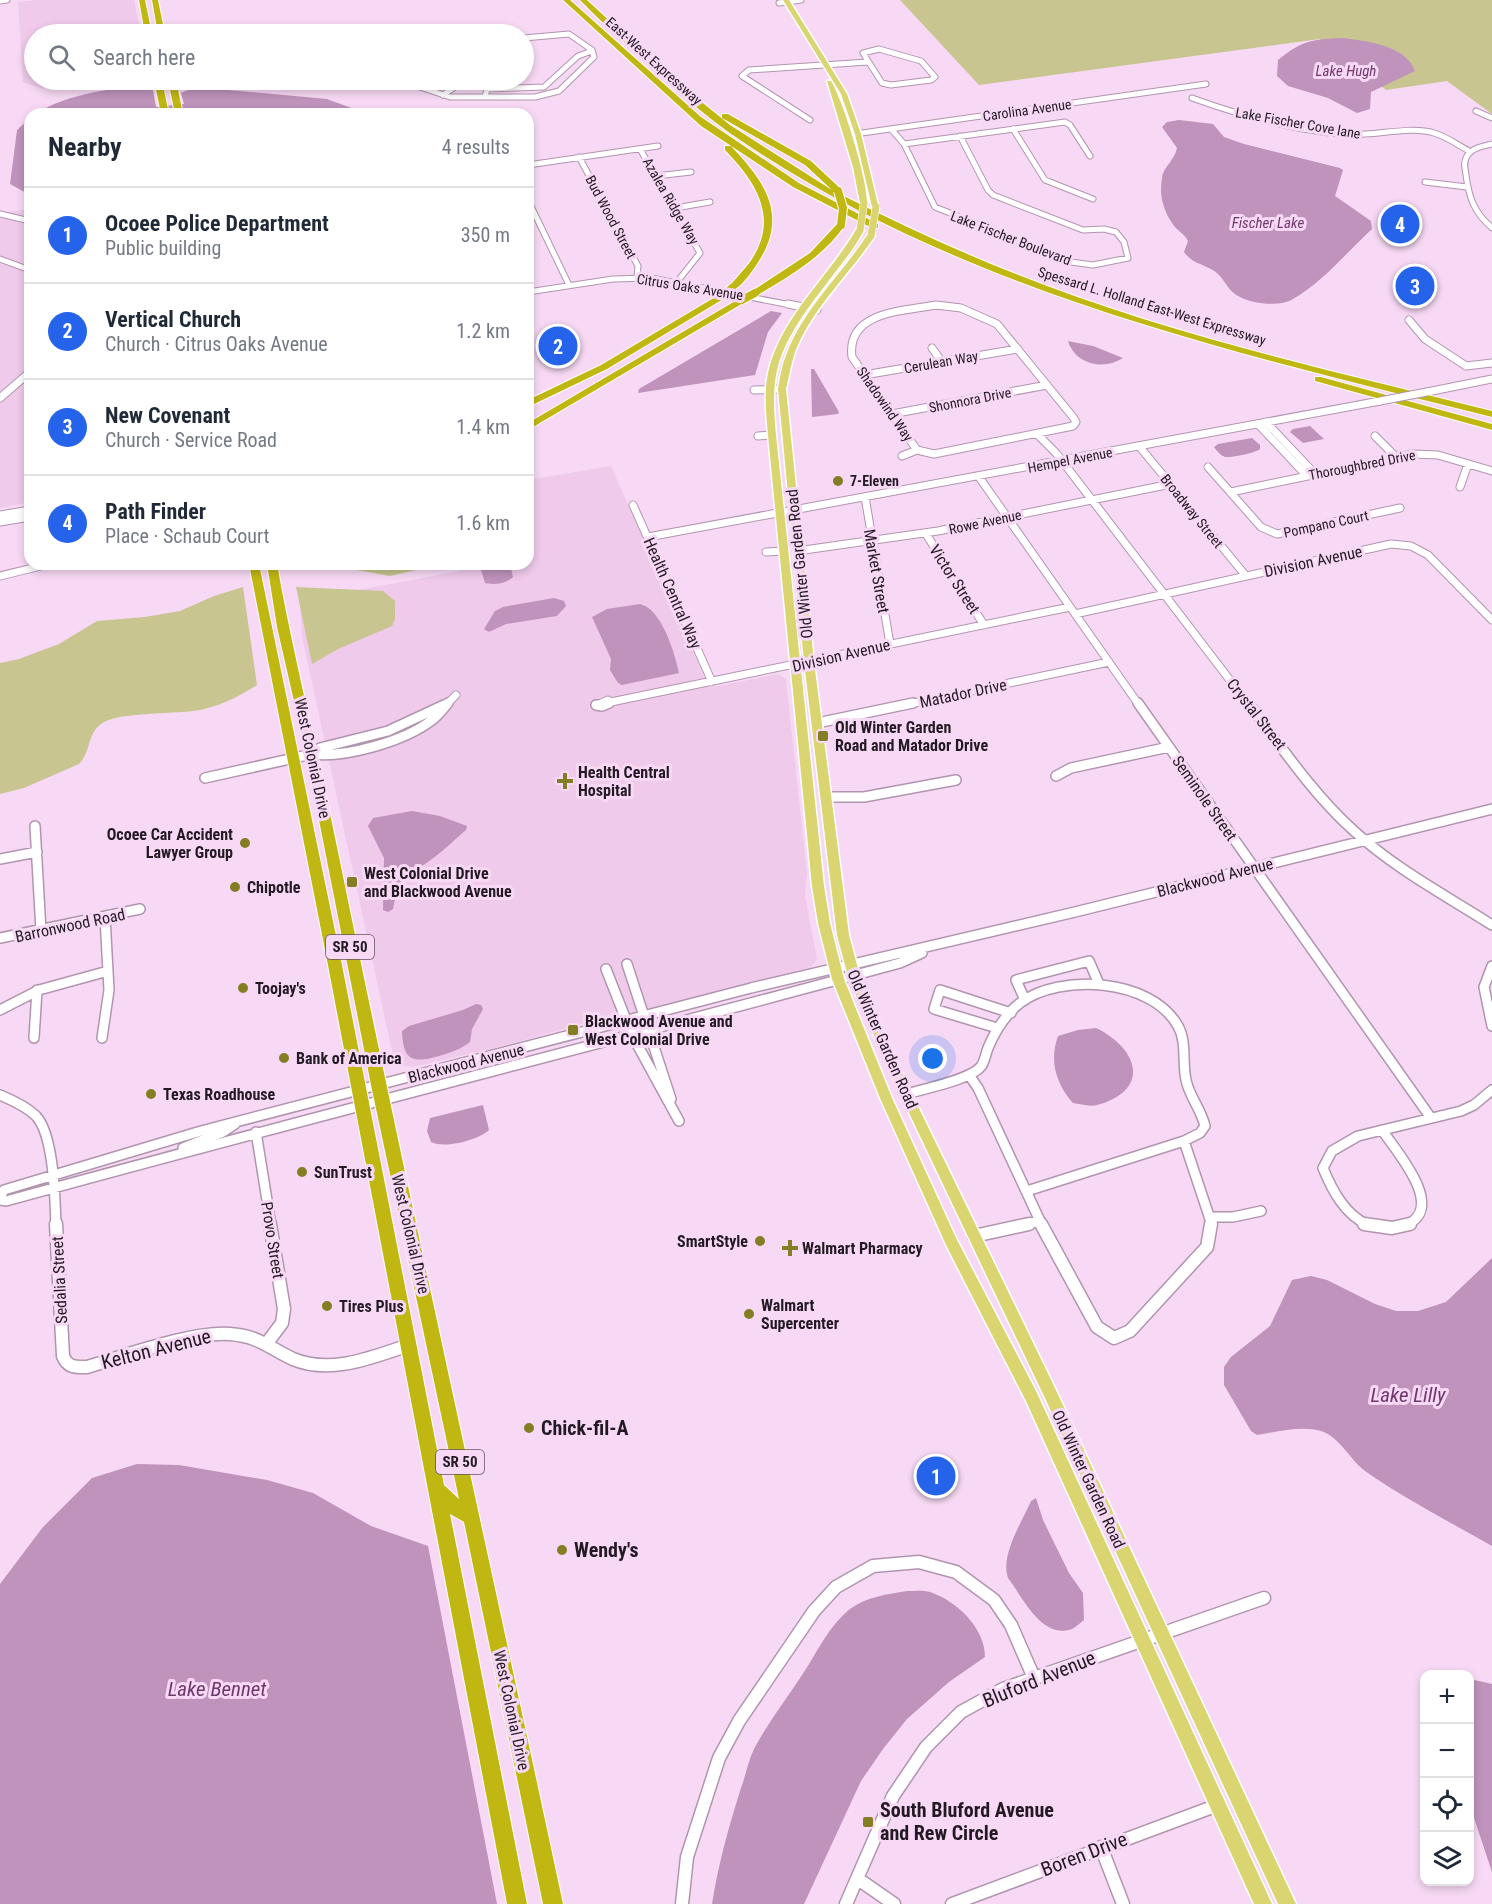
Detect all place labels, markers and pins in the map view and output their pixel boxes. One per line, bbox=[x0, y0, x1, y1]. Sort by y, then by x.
pin: 4 bbox=[1380, 202, 1420, 246]
pin: 3 bbox=[1396, 264, 1434, 308]
pin: 2 bbox=[538, 324, 578, 368]
place label: 7-Eleven bbox=[850, 473, 899, 489]
marker: 7-Eleven bbox=[831, 474, 845, 488]
place label: Old Winter Garden Road and Matador Drive bbox=[835, 718, 988, 755]
marker: Old Winter Garden Road and Matador Drive bbox=[816, 729, 830, 743]
place label: Health Central Hospital bbox=[578, 763, 670, 800]
marker: Health Central Hospital bbox=[556, 772, 574, 790]
place label: Ocoee Car Accident Lawyer Group bbox=[107, 825, 233, 862]
marker: Ocoee Car Accident Lawyer Group bbox=[238, 836, 252, 850]
place label: West Colonial Drive and Blackwood Avenue bbox=[364, 864, 512, 901]
marker: West Colonial Drive and Blackwood Avenue bbox=[345, 875, 359, 889]
place label: Chipotle bbox=[247, 878, 301, 897]
marker: Chipotle bbox=[228, 880, 242, 894]
place label: Toojay's bbox=[255, 979, 306, 998]
marker: Toojay's bbox=[236, 981, 250, 995]
place label: Blackwood Avenue and West Colonial Drive bbox=[585, 1012, 733, 1049]
marker: Blackwood Avenue and West Colonial Drive bbox=[566, 1023, 580, 1037]
place label: Bank of America bbox=[296, 1049, 402, 1068]
marker: Bank of America bbox=[277, 1051, 291, 1065]
place label: Texas Roadhouse bbox=[163, 1085, 276, 1104]
marker: Texas Roadhouse bbox=[144, 1087, 158, 1101]
place label: SunTrust bbox=[314, 1163, 372, 1182]
marker: SunTrust bbox=[295, 1165, 309, 1179]
place label: SmartStyle bbox=[677, 1232, 748, 1251]
marker: SmartStyle bbox=[753, 1234, 767, 1248]
place label: Walmart Pharmacy bbox=[802, 1239, 923, 1258]
marker: Walmart Pharmacy bbox=[783, 1241, 797, 1255]
place label: Walmart Supercenter bbox=[761, 1296, 839, 1333]
place label: Tires Plus bbox=[339, 1297, 404, 1316]
marker: Tires Plus bbox=[320, 1299, 334, 1313]
marker: Walmart Supercenter bbox=[742, 1307, 756, 1321]
place label: Chick-fil-A bbox=[541, 1416, 628, 1440]
marker: Chick-fil-A bbox=[522, 1421, 536, 1435]
pin: 1 bbox=[916, 1454, 956, 1498]
place label: Wendy's bbox=[574, 1538, 638, 1562]
marker: Wendy's bbox=[555, 1543, 569, 1557]
place label: South Bluford Avenue and Rew Circle bbox=[880, 1798, 1054, 1845]
marker: South Bluford Avenue and Rew Circle bbox=[861, 1815, 875, 1829]

